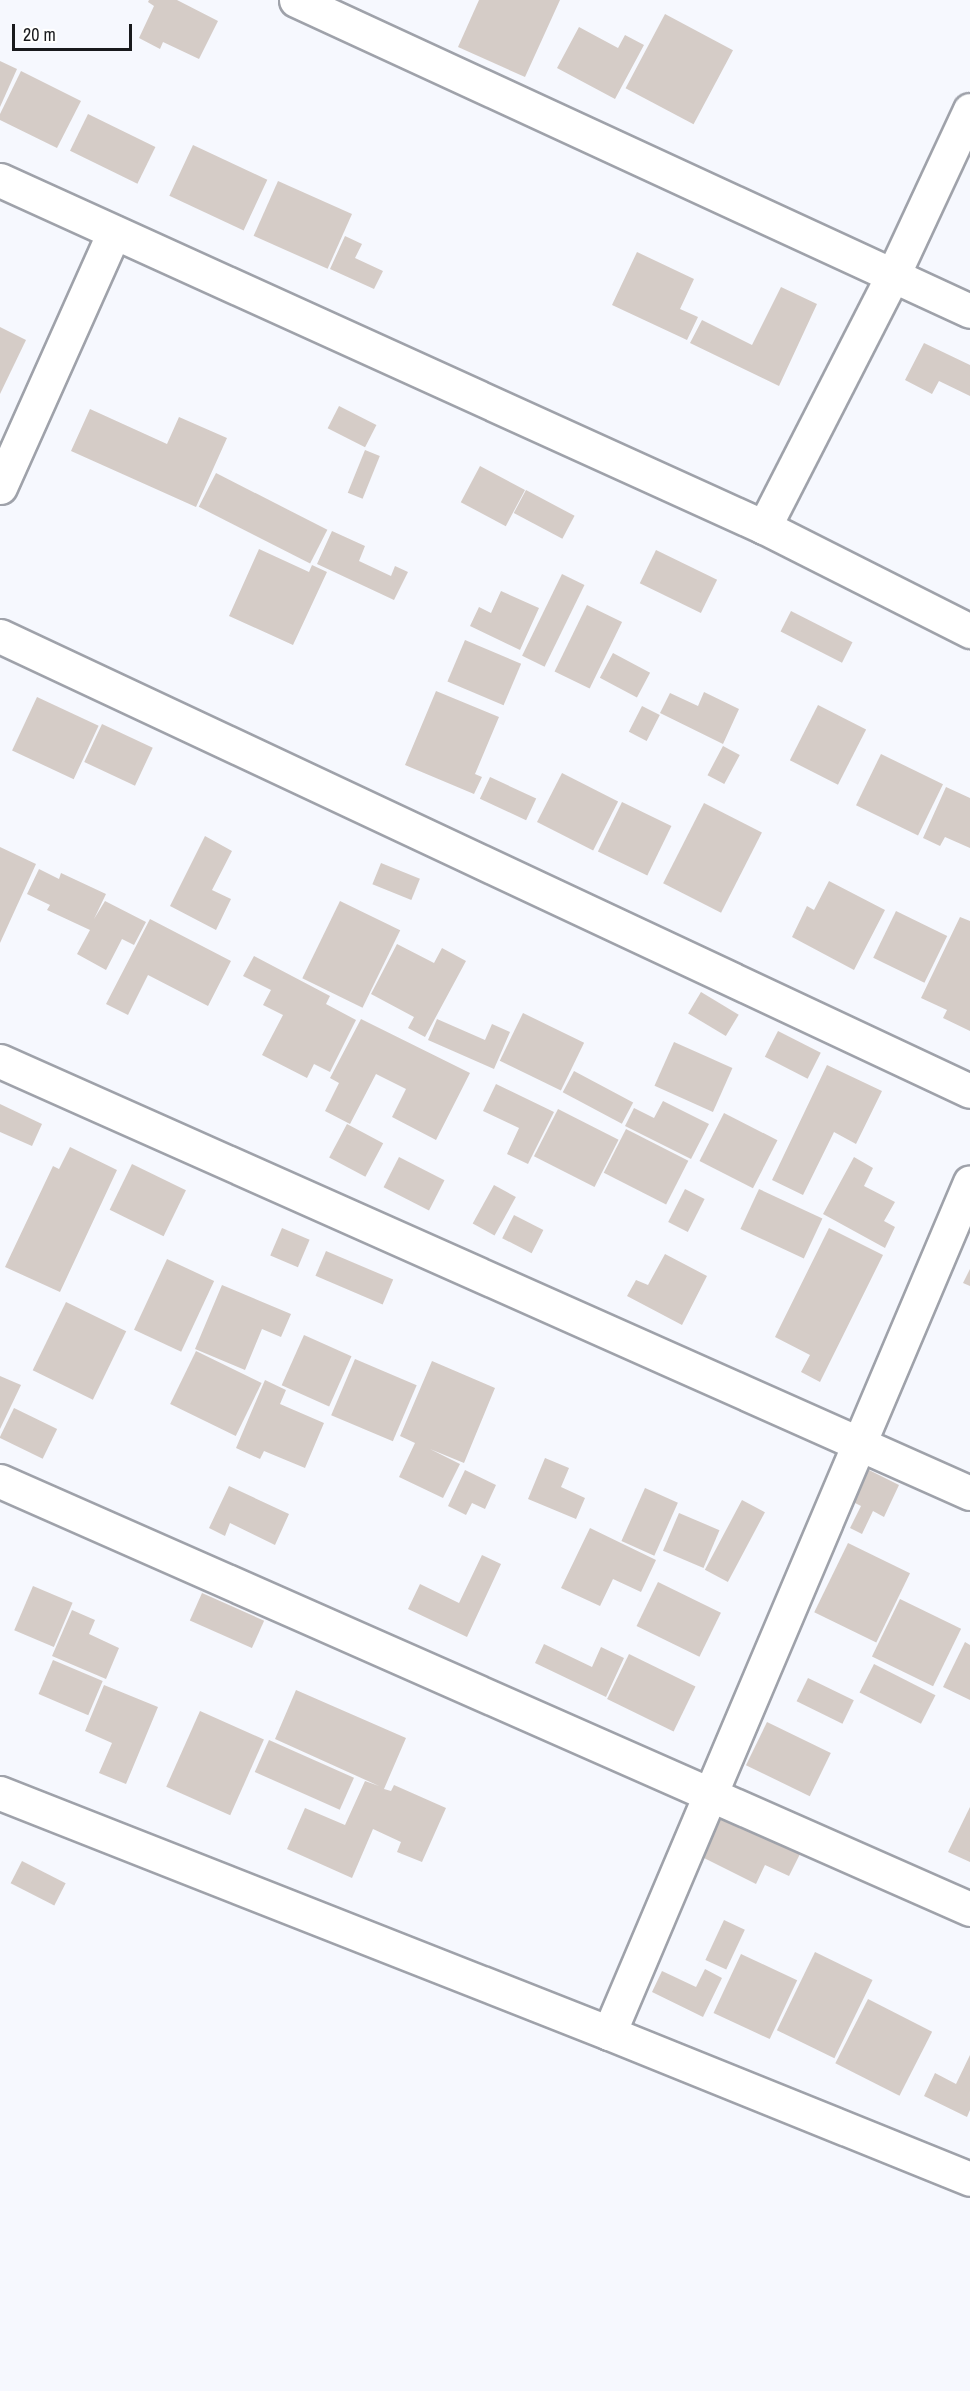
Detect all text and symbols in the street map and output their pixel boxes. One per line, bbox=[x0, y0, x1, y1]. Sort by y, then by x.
scale bar bbox=[15, 12, 135, 50]
text: 20 m bbox=[23, 22, 56, 47]

